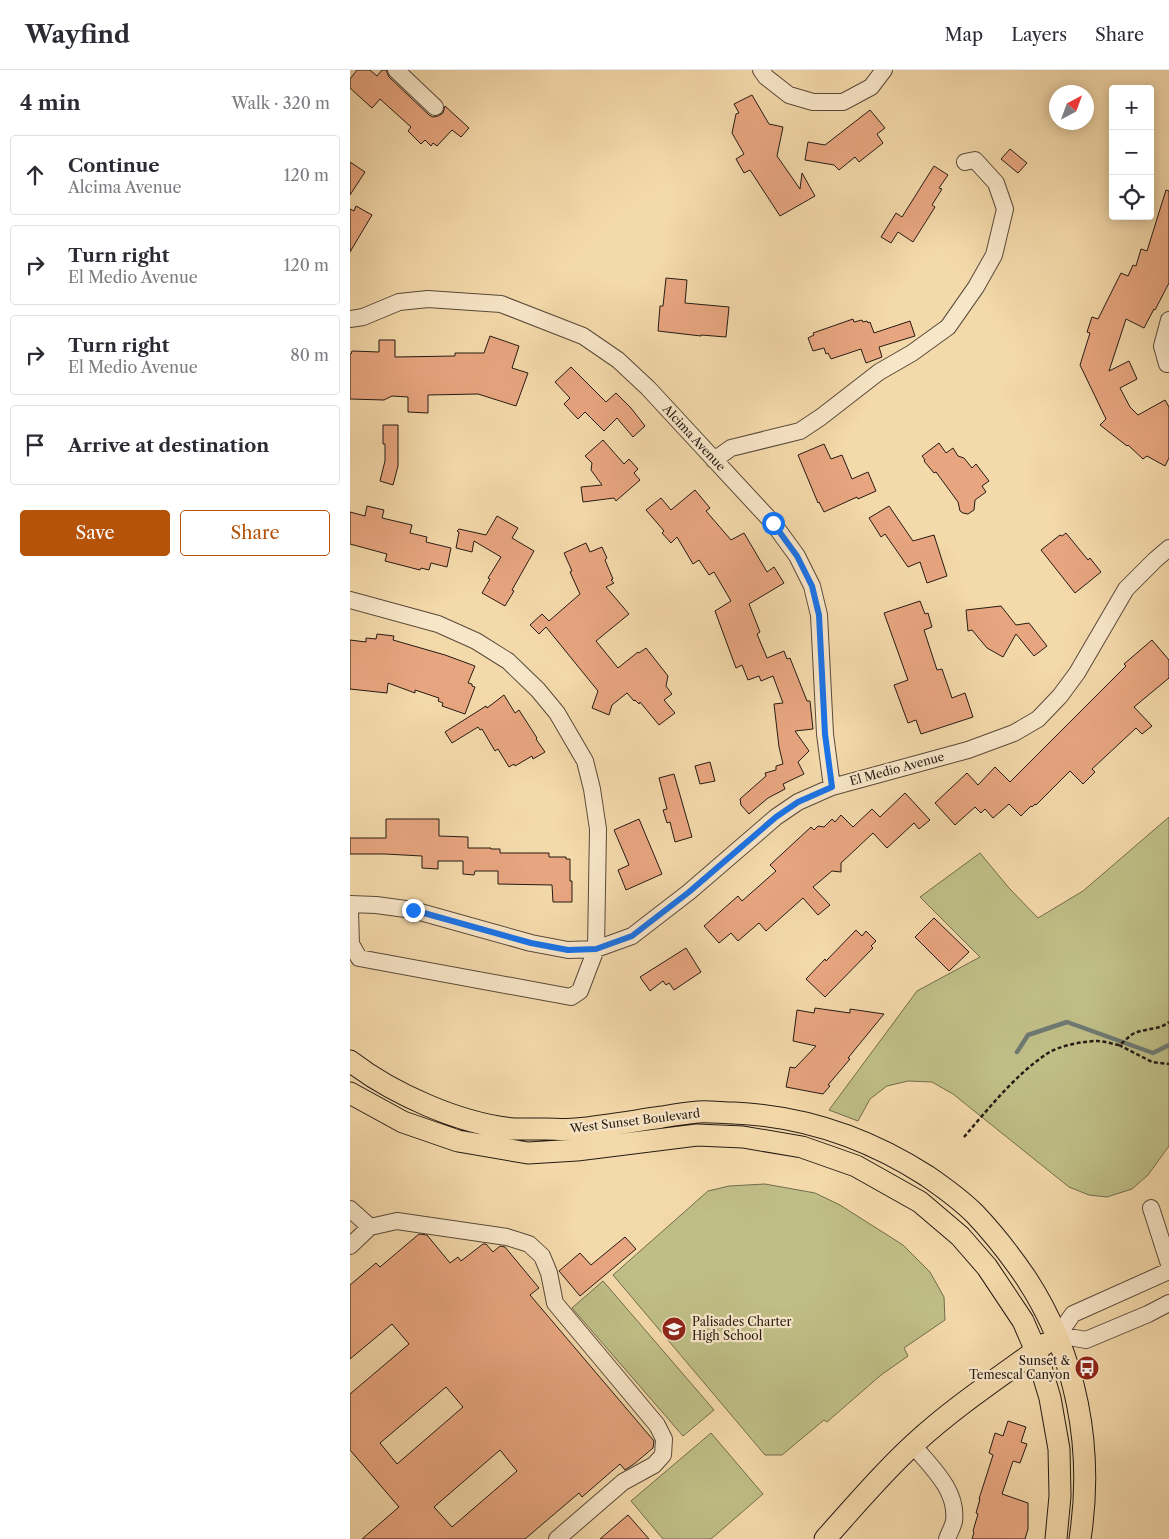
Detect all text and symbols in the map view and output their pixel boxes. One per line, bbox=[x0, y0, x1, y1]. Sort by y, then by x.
text: Wayfind bbox=[25, 20, 130, 49]
text: Map bbox=[945, 24, 983, 46]
text: Layers bbox=[1011, 24, 1067, 46]
text: Share bbox=[1095, 24, 1144, 46]
north arrow bbox=[1049, 85, 1094, 130]
map controls bbox=[1109, 85, 1154, 220]
button: + bbox=[1109, 85, 1154, 130]
text: 4 min bbox=[20, 90, 81, 115]
text: Walk · 320 m bbox=[231, 93, 330, 113]
button: − bbox=[1109, 130, 1154, 175]
text: Continue bbox=[68, 154, 160, 177]
icon: ahead bbox=[21, 161, 49, 189]
text: 120 m bbox=[284, 165, 329, 185]
button: locate bbox=[1109, 175, 1154, 220]
text: Alcima Avenue bbox=[68, 177, 182, 197]
text: Turn right bbox=[68, 244, 169, 267]
icon: right bbox=[21, 251, 49, 279]
text: 120 m bbox=[284, 255, 329, 275]
text: El Medio Avenue bbox=[68, 267, 198, 287]
text: Turn right bbox=[68, 334, 169, 357]
icon: right bbox=[21, 341, 49, 369]
text: 80 m bbox=[290, 345, 329, 365]
text: El Medio Avenue bbox=[68, 357, 198, 377]
street label: Alcima Avenue bbox=[659, 401, 729, 474]
icon: arrive bbox=[21, 431, 49, 459]
text: Arrive at destination bbox=[68, 434, 269, 457]
button: Save bbox=[20, 510, 170, 556]
button: Share bbox=[180, 510, 330, 556]
route start bbox=[762, 512, 785, 535]
street label: El Medio Avenue bbox=[848, 749, 946, 788]
route end bbox=[402, 899, 425, 922]
street label: West Sunset Boulevard bbox=[568, 1105, 701, 1136]
place label: Palisades Charter High School bbox=[692, 1314, 791, 1343]
school or university icon: Palisades Charter High School bbox=[661, 1316, 687, 1342]
place label: Sunset & Temescal Canyon bbox=[969, 1353, 1070, 1382]
bus stop icon: Sunset & Temescal Canyon bbox=[1074, 1355, 1100, 1381]

